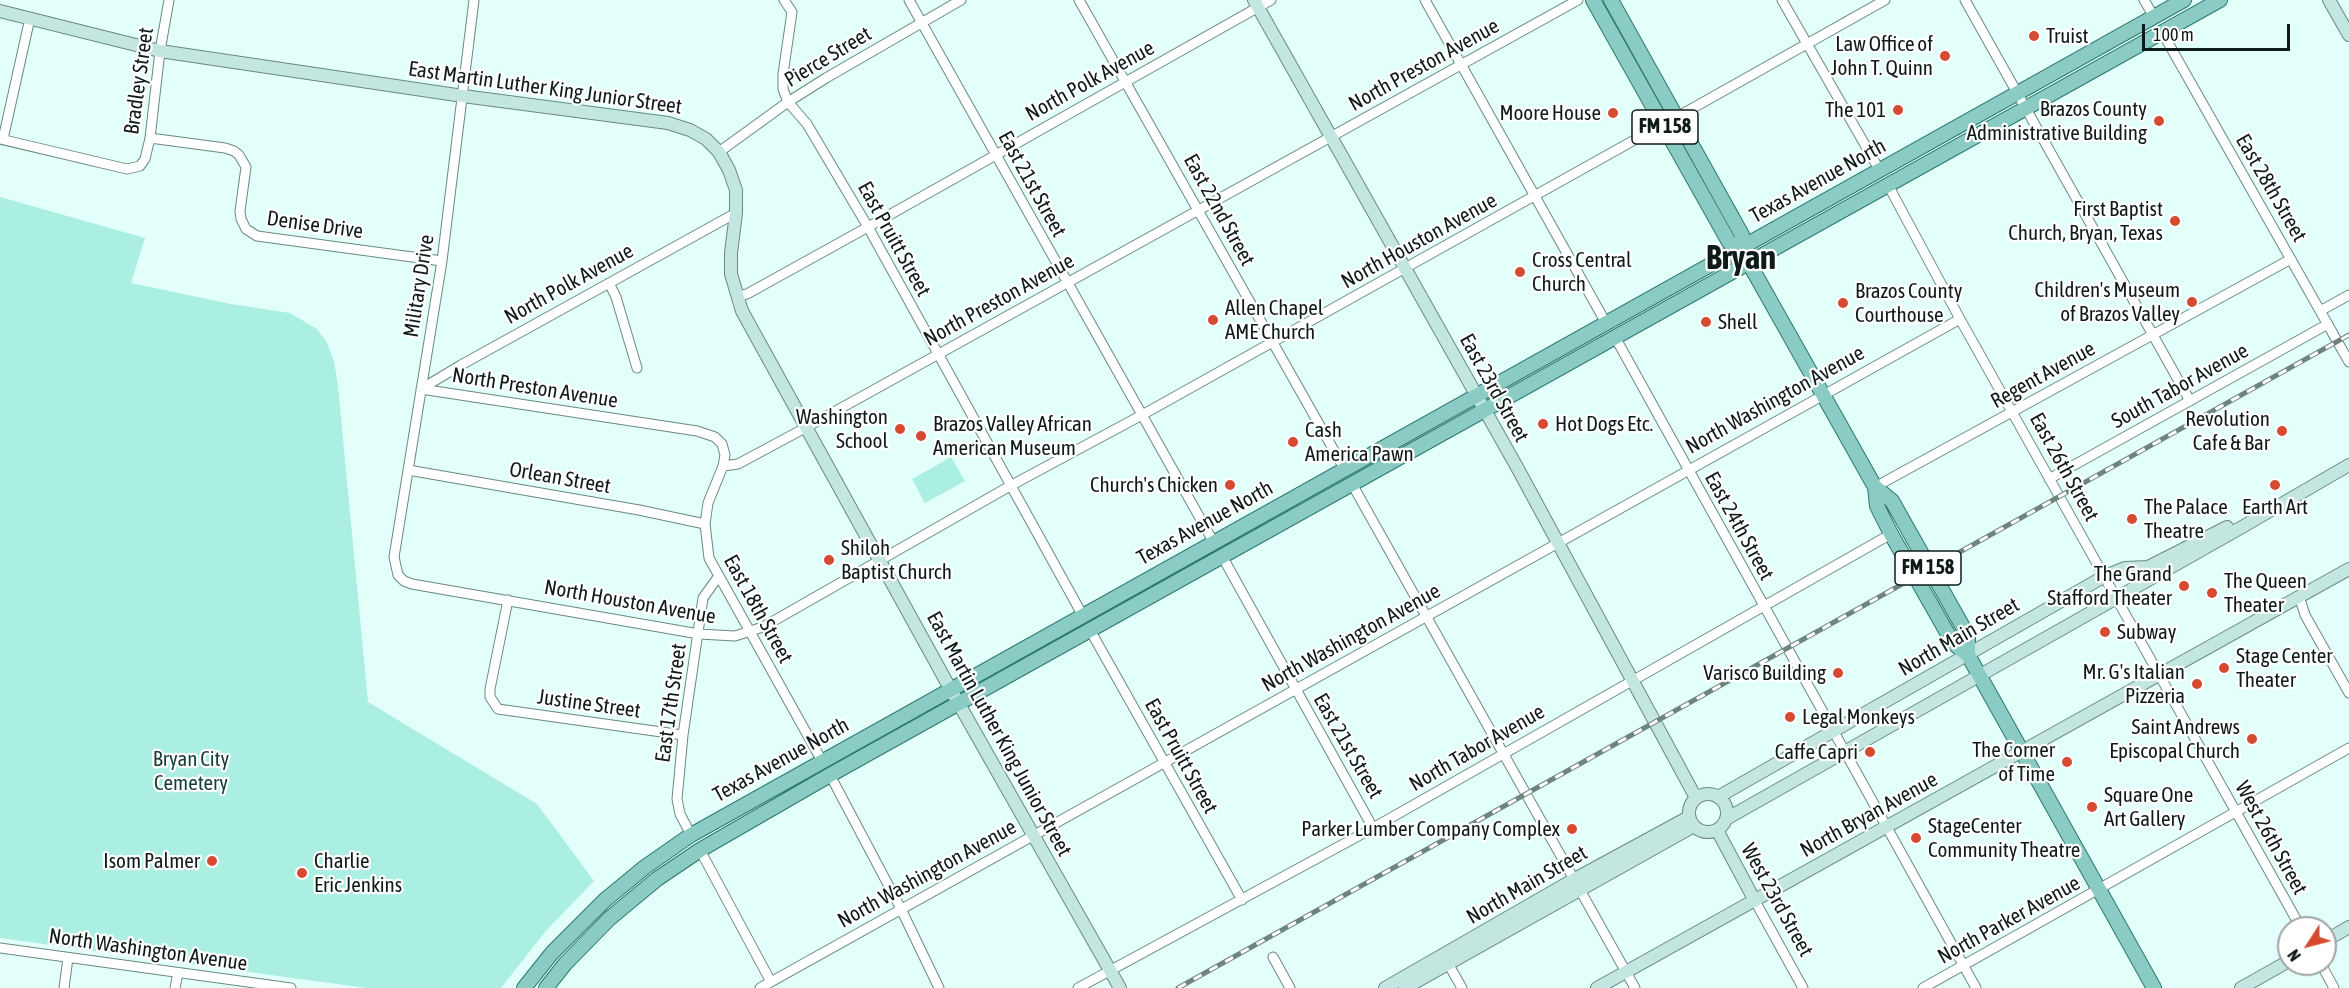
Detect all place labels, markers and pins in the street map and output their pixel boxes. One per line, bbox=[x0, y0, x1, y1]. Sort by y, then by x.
place label: Truist bbox=[2046, 23, 2089, 49]
marker: Truist bbox=[2027, 29, 2041, 43]
place label: Law Office of John T. Quinn bbox=[1831, 31, 1933, 81]
marker: Law Office of John T. Quinn bbox=[1938, 49, 1952, 63]
place label: Brazos County Administrative Building bbox=[1967, 96, 2147, 146]
place label: The 101 bbox=[1825, 97, 1886, 123]
place label: Moore House bbox=[1499, 100, 1601, 126]
marker: The 101 bbox=[1891, 103, 1905, 117]
marker: Moore House bbox=[1606, 106, 1620, 120]
marker: Brazos County Administrative Building bbox=[2152, 114, 2166, 128]
place label: First Baptist Church, Bryan, Texas bbox=[2008, 196, 2163, 246]
marker: First Baptist Church, Bryan, Texas bbox=[2168, 214, 2182, 228]
place label: Cross Central Church bbox=[1532, 247, 1632, 297]
marker: Cross Central Church bbox=[1513, 265, 1527, 279]
place label: Children's Museum of Brazos Valley bbox=[2035, 277, 2180, 327]
place label: Brazos County Courthouse bbox=[1855, 278, 1962, 328]
place label: Allen Chapel AME Church bbox=[1225, 295, 1323, 345]
marker: Children's Museum of Brazos Valley bbox=[2185, 295, 2199, 309]
marker: Brazos County Courthouse bbox=[1836, 296, 1850, 310]
place label: Shell bbox=[1718, 309, 1758, 335]
marker: Allen Chapel AME Church bbox=[1206, 313, 1220, 327]
marker: Shell bbox=[1699, 315, 1713, 329]
place label: Washington School bbox=[796, 404, 888, 454]
place label: Revolution Cafe & Bar bbox=[2185, 406, 2270, 456]
place label: Brazos Valley African American Museum bbox=[933, 411, 1092, 461]
place label: Hot Dogs Etc. bbox=[1555, 411, 1653, 437]
place label: Cash America Pawn bbox=[1305, 417, 1414, 467]
marker: Hot Dogs Etc. bbox=[1536, 417, 1550, 431]
marker: Washington School bbox=[893, 422, 907, 436]
marker: Revolution Cafe & Bar bbox=[2275, 424, 2289, 438]
marker: Brazos Valley African American Museum bbox=[914, 429, 928, 443]
marker: Cash America Pawn bbox=[1286, 435, 1300, 449]
place label: Church's Chicken bbox=[1090, 472, 1218, 498]
marker: Church's Chicken bbox=[1223, 478, 1237, 492]
marker: Earth Art bbox=[2268, 478, 2282, 492]
place label: The Palace Theatre bbox=[2144, 494, 2228, 544]
place label: Earth Art bbox=[2242, 494, 2308, 520]
marker: The Palace Theatre bbox=[2125, 512, 2139, 526]
place label: Shiloh Baptist Church bbox=[841, 535, 952, 585]
marker: Shiloh Baptist Church bbox=[822, 553, 836, 567]
place label: The Grand Stafford Theater bbox=[2047, 561, 2172, 611]
place label: The Queen Theater bbox=[2224, 568, 2307, 618]
marker: The Grand Stafford Theater bbox=[2177, 579, 2191, 593]
marker: The Queen Theater bbox=[2205, 586, 2219, 600]
place label: Subway bbox=[2117, 619, 2176, 645]
marker: Subway bbox=[2098, 625, 2112, 639]
place label: Stage Center Theater bbox=[2236, 643, 2332, 693]
place label: Mr. G's Italian Pizzeria bbox=[2083, 659, 2185, 709]
place label: Varisco Building bbox=[1703, 660, 1826, 686]
marker: Stage Center Theater bbox=[2217, 661, 2231, 675]
marker: Varisco Building bbox=[1831, 666, 1845, 680]
marker: Mr. G's Italian Pizzeria bbox=[2190, 677, 2204, 691]
place label: Legal Monkeys bbox=[1802, 704, 1915, 730]
marker: Legal Monkeys bbox=[1783, 710, 1797, 724]
place label: Saint Andrews Episcopal Church bbox=[2109, 714, 2240, 764]
marker: Saint Andrews Episcopal Church bbox=[2245, 732, 2259, 746]
place label: The Corner of Time bbox=[1972, 737, 2055, 787]
place label: Caffe Capri bbox=[1775, 739, 1858, 765]
marker: Caffe Capri bbox=[1863, 745, 1877, 759]
marker: The Corner of Time bbox=[2060, 755, 2074, 769]
place label: Square One Art Gallery bbox=[2104, 782, 2193, 832]
marker: Square One Art Gallery bbox=[2085, 800, 2099, 814]
place label: StageCenter Community Theatre bbox=[1928, 813, 2080, 863]
place label: Parker Lumber Company Complex bbox=[1301, 816, 1560, 842]
marker: Parker Lumber Company Complex bbox=[1565, 822, 1579, 836]
marker: StageCenter Community Theatre bbox=[1909, 831, 1923, 845]
place label: Isom Palmer bbox=[103, 848, 200, 874]
place label: Charlie Eric Jenkins bbox=[314, 848, 402, 898]
marker: Isom Palmer bbox=[205, 854, 219, 868]
marker: Charlie Eric Jenkins bbox=[295, 866, 309, 880]

